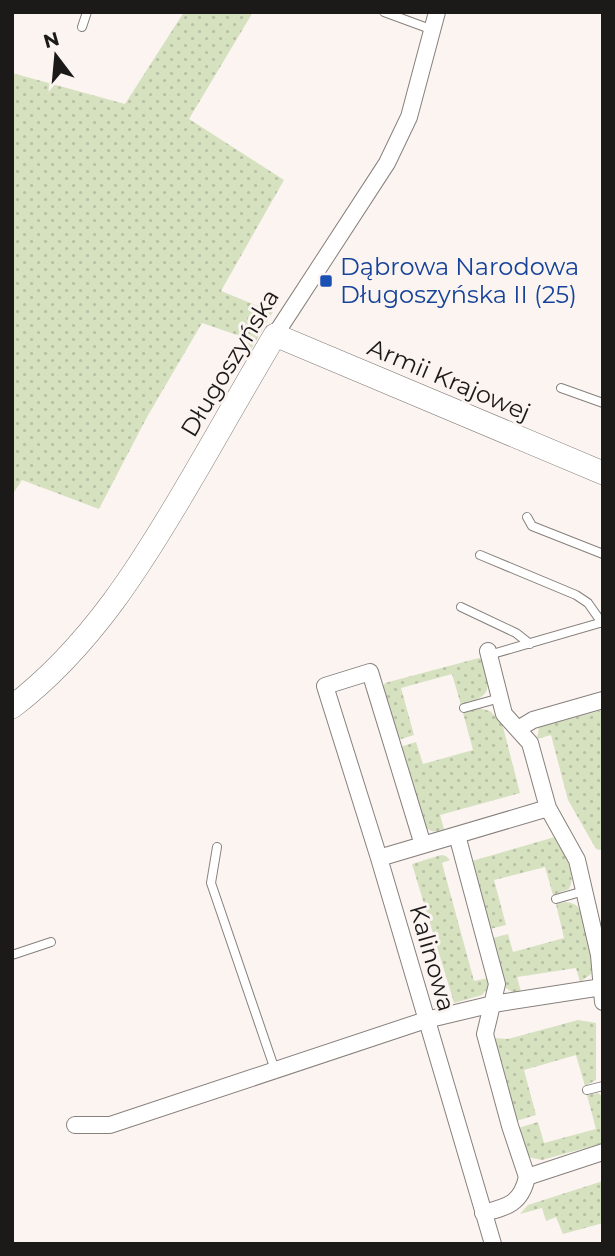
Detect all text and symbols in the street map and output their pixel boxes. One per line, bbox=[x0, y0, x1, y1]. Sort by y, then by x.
north arrow bbox=[21, 21, 91, 91]
text: N bbox=[41, 27, 62, 53]
place label: Dąbrowa Narodowa Długoszyńska II (25) bbox=[340, 252, 579, 309]
marker: Dąbrowa Narodowa Długoszyńska II (25) bbox=[318, 273, 334, 289]
street label: Długoszyńska bbox=[174, 284, 285, 442]
street label: Armii Krajowej bbox=[364, 332, 535, 427]
street label: Kalinowa bbox=[403, 901, 462, 1014]

